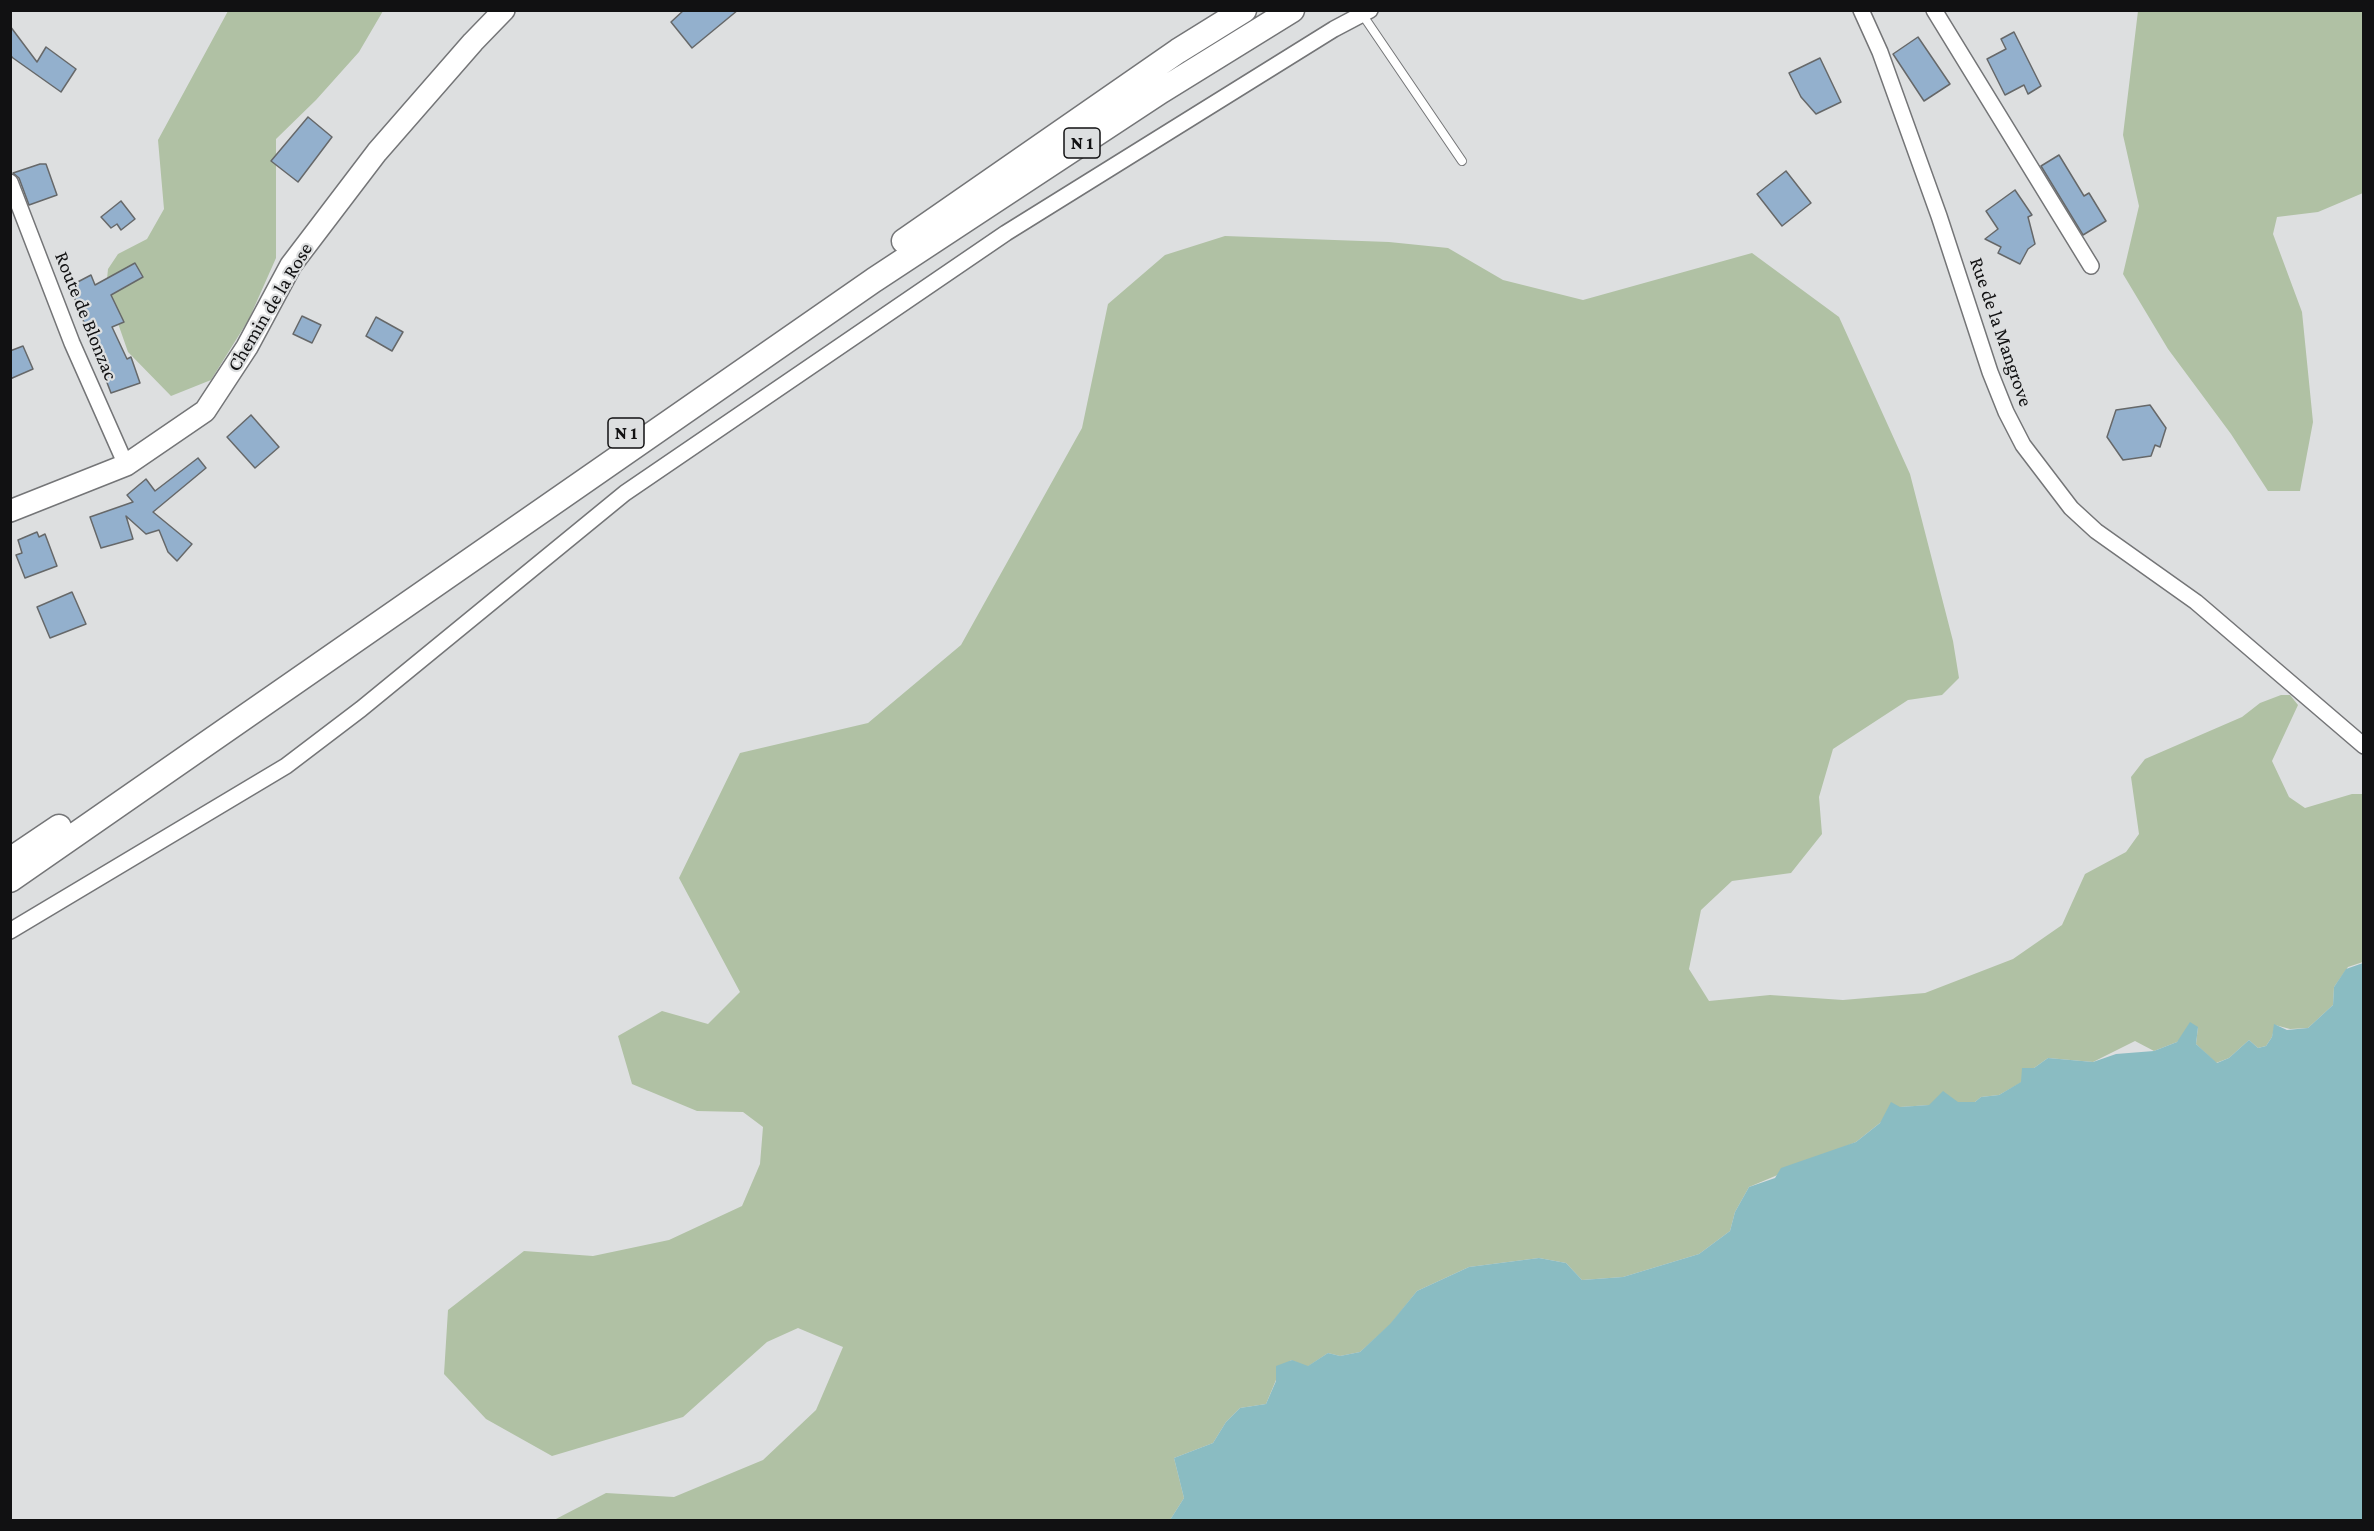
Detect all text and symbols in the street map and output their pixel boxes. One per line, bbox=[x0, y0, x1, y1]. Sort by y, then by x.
road number: N 1 bbox=[1064, 128, 1100, 158]
street label: Chemin de la Rose bbox=[222, 238, 318, 376]
street label: Route de Blonzac bbox=[49, 248, 123, 384]
street label: Rue de la Mangrove bbox=[1964, 254, 2038, 410]
road number: N 1 bbox=[608, 418, 644, 448]

